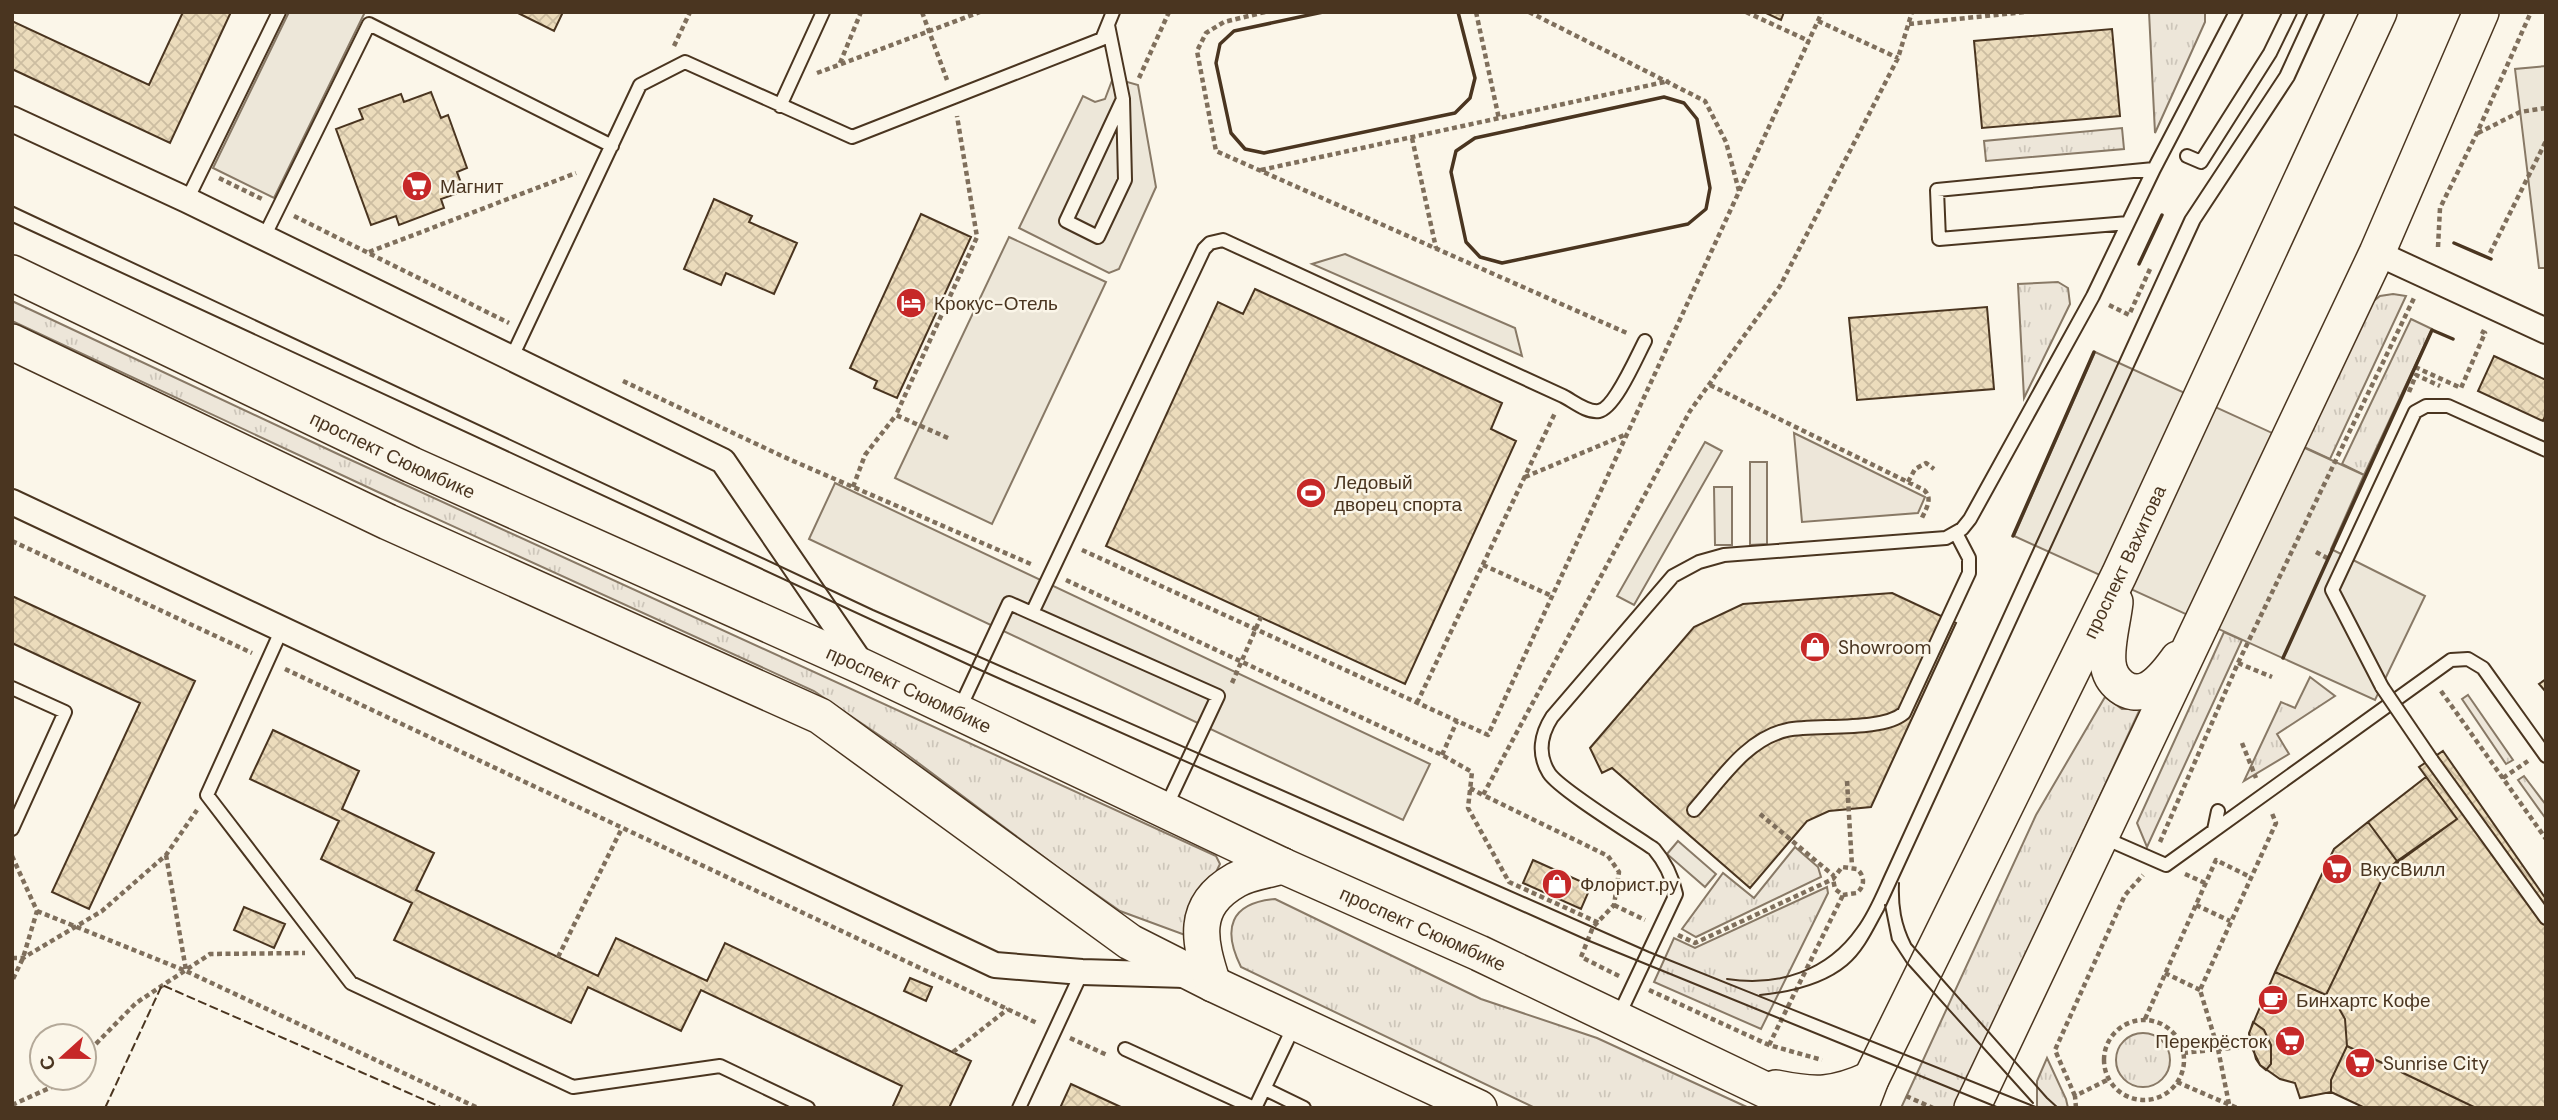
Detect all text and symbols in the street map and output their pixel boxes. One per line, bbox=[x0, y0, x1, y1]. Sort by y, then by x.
supermarket icon: Магнит bbox=[400, 169, 434, 203]
place label: Магнит bbox=[440, 174, 504, 199]
hotel icon: Крокус-Отель bbox=[894, 286, 928, 320]
place label: Крокус-Отель bbox=[934, 291, 1058, 316]
street label: проспект Сююмбике bbox=[306, 405, 479, 504]
place label: Ледовый дворец спорта bbox=[1334, 470, 1463, 517]
sports icon: Ледовый дворец спорта bbox=[1294, 476, 1328, 510]
street label: проспект Вахитова bbox=[2077, 481, 2172, 643]
shop icon: Showroom bbox=[1798, 630, 1832, 664]
place label: Showroom bbox=[1838, 635, 1931, 660]
street label: проспект Сююмбике bbox=[823, 640, 996, 739]
supermarket icon: ВкусВилл bbox=[2320, 852, 2354, 886]
place label: ВкусВилл bbox=[2360, 857, 2445, 882]
shop icon: Флорист.ру bbox=[1540, 867, 1574, 901]
place label: Флорист.ру bbox=[1580, 872, 1679, 897]
street label: проспект Сююмбике bbox=[1336, 880, 1510, 977]
cafe icon: Бинхартс Кофе bbox=[2256, 983, 2290, 1017]
place label: Бинхартс Кофе bbox=[2296, 988, 2430, 1013]
north arrow bbox=[28, 1022, 98, 1092]
supermarket icon: Перекрёсток bbox=[2273, 1024, 2307, 1058]
place label: Перекрёсток bbox=[2155, 1029, 2268, 1054]
supermarket icon: Sunrise City bbox=[2343, 1046, 2377, 1080]
place label: Sunrise City bbox=[2383, 1051, 2489, 1076]
text: С bbox=[33, 1052, 62, 1074]

